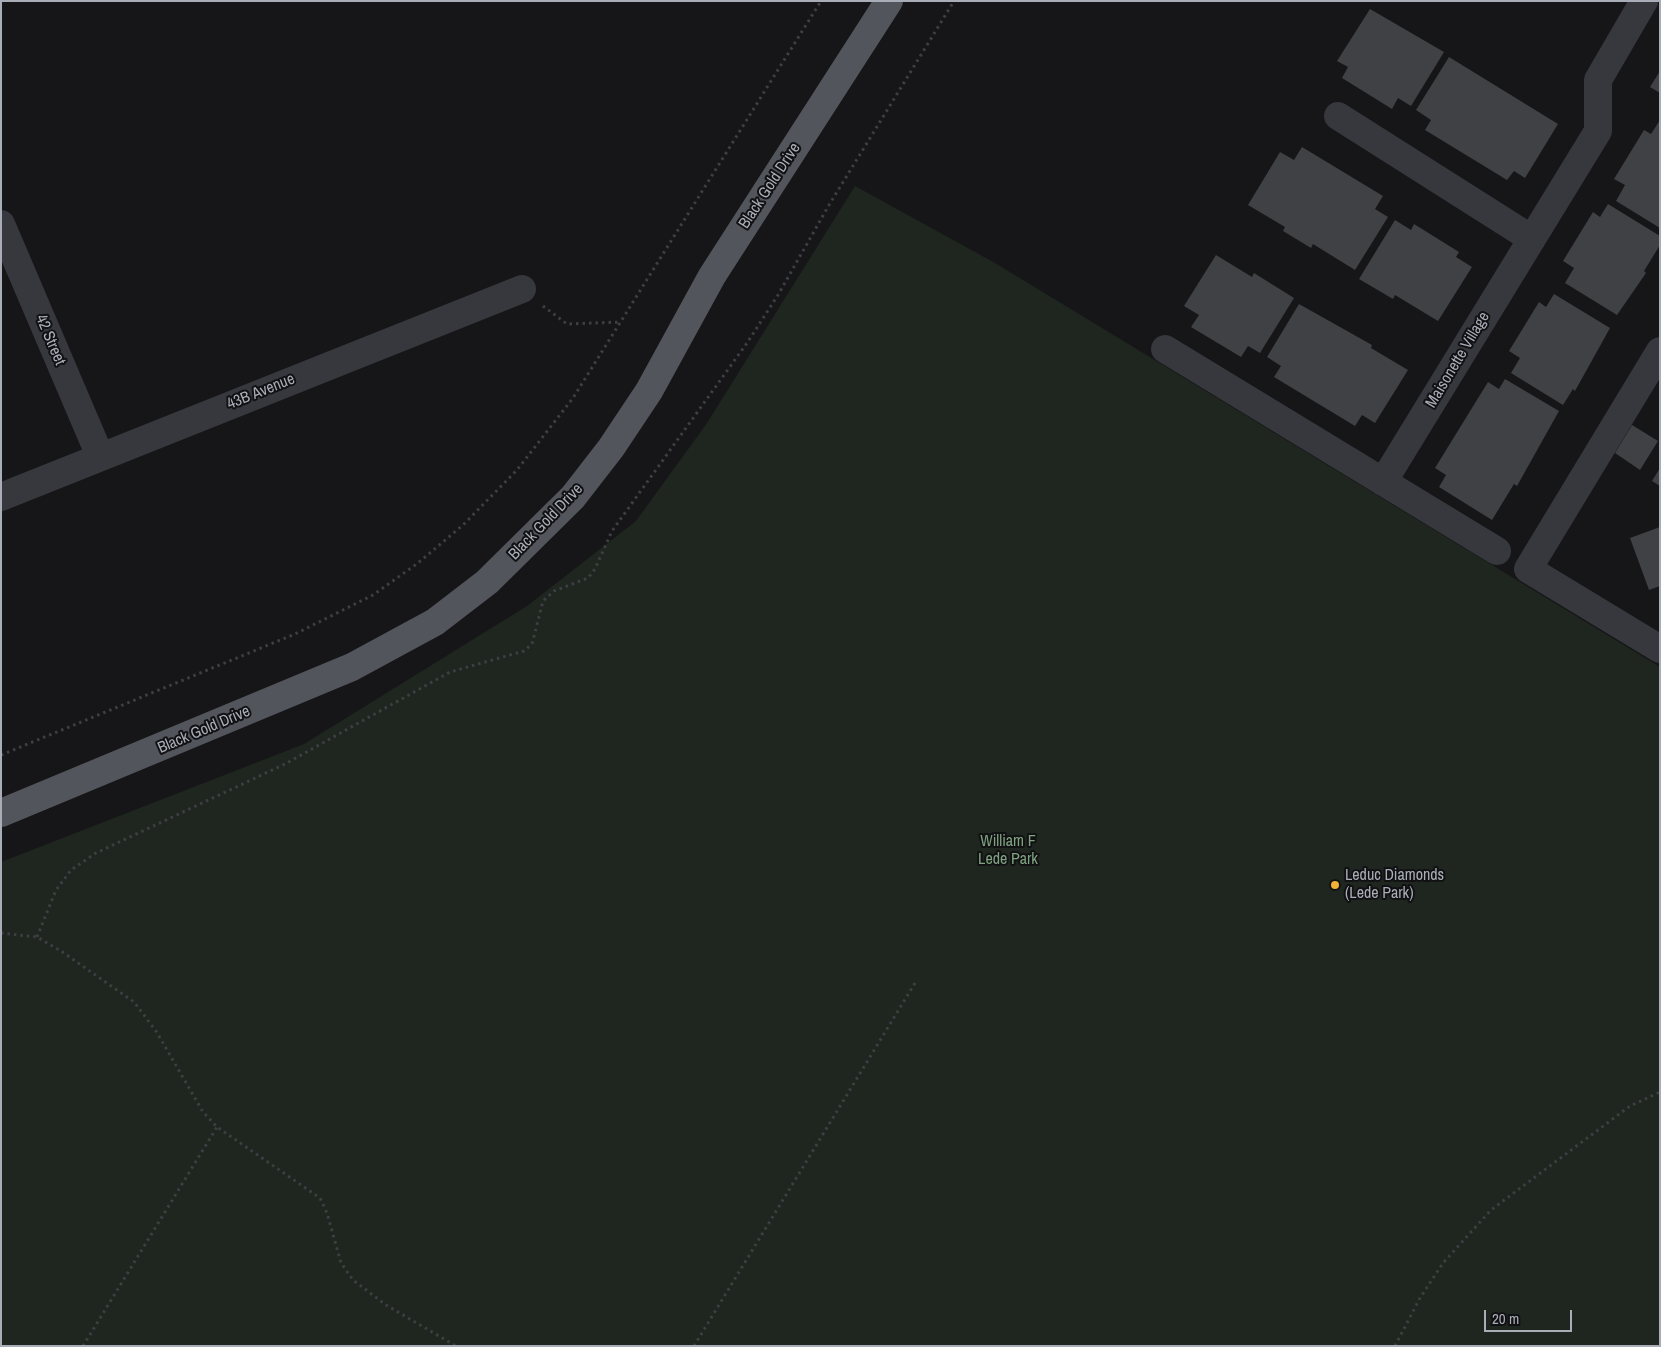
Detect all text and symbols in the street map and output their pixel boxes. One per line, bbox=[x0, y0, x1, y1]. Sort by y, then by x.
street label: Black Gold Drive bbox=[735, 139, 805, 233]
street label: Maisonette Village bbox=[1422, 309, 1494, 411]
street label: 42 Street bbox=[31, 312, 69, 368]
street label: 43B Avenue bbox=[224, 370, 298, 414]
street label: Black Gold Drive bbox=[505, 480, 587, 564]
street label: Black Gold Drive bbox=[155, 702, 253, 758]
park label: William F Lede Park bbox=[978, 832, 1038, 870]
place label: Leduc Diamonds (Lede Park) bbox=[1345, 866, 1444, 904]
marker: Leduc Diamonds (Lede Park) bbox=[1329, 879, 1341, 891]
scale bar bbox=[1486, 1300, 1574, 1332]
text: 20 m bbox=[1492, 1308, 1519, 1329]

